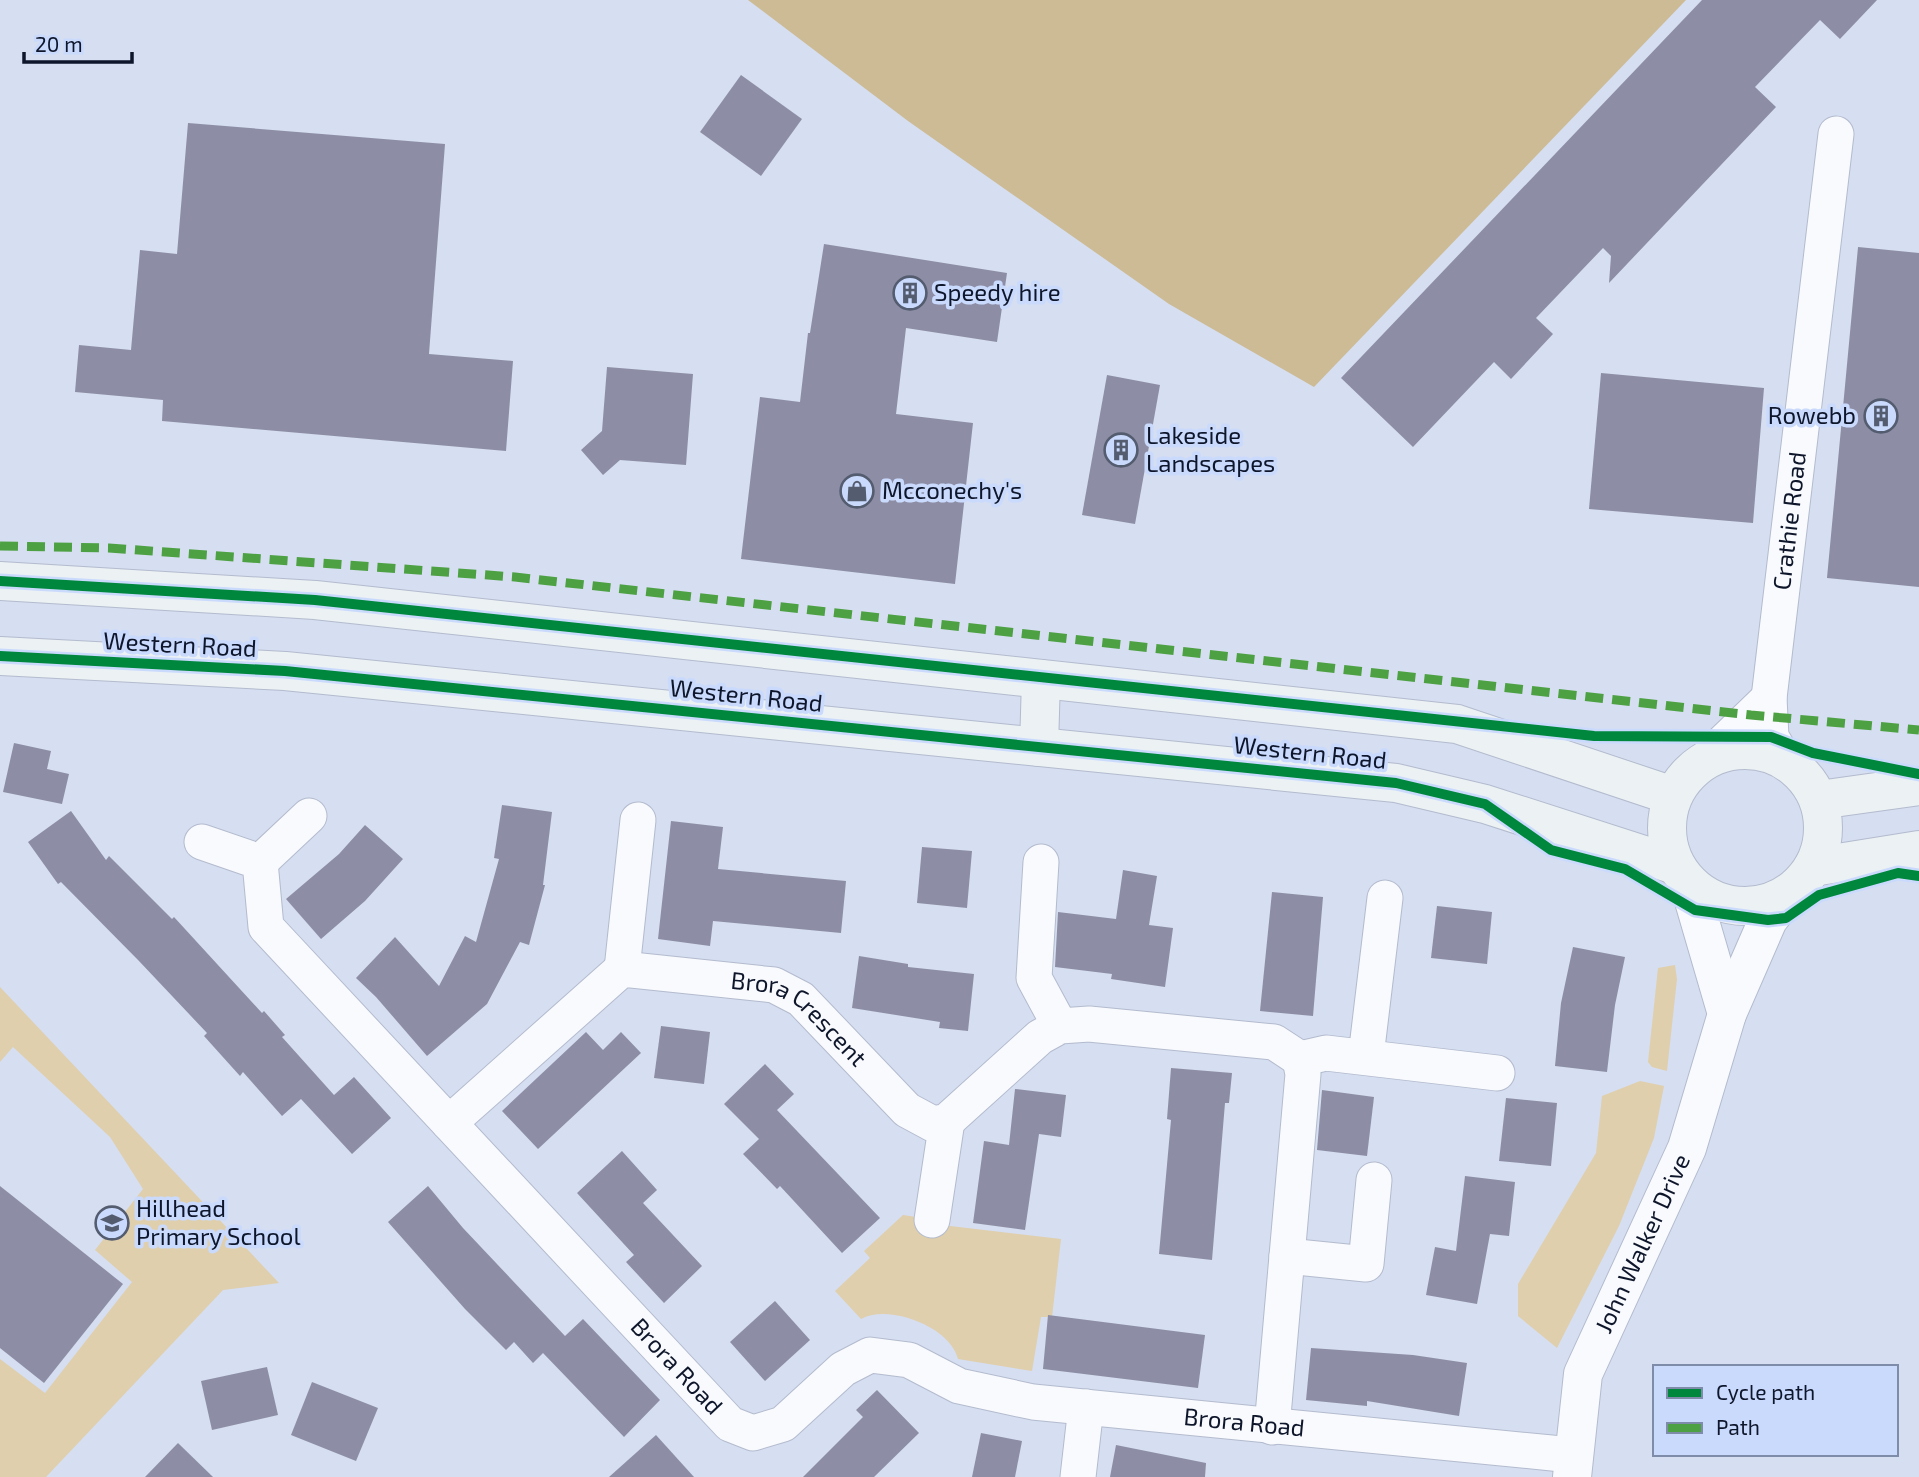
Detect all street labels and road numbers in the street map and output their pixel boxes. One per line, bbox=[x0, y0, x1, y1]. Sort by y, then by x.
street label: Crathie Road bbox=[1766, 450, 1811, 591]
street label: Western Road bbox=[103, 625, 258, 662]
street label: Western Road bbox=[668, 672, 824, 717]
street label: Western Road bbox=[1232, 729, 1388, 774]
street label: Brora Crescent bbox=[730, 965, 873, 1072]
street label: John Walker Drive bbox=[1588, 1149, 1695, 1337]
street label: Brora Road bbox=[625, 1311, 729, 1420]
street label: Brora Road bbox=[1183, 1401, 1306, 1442]

